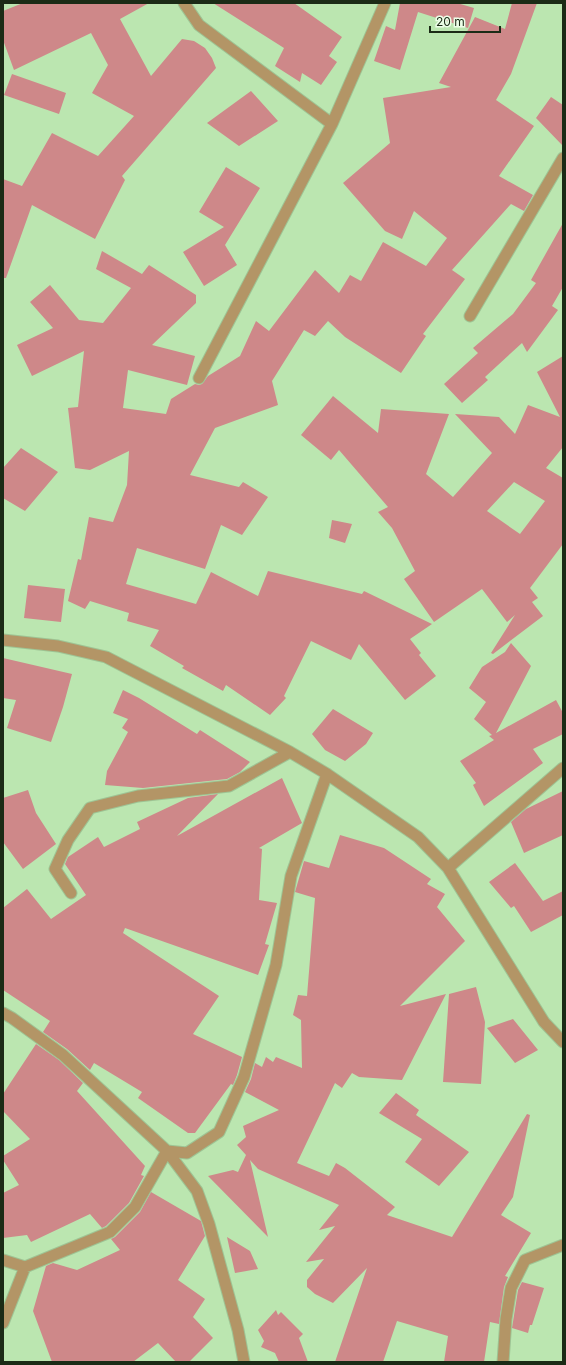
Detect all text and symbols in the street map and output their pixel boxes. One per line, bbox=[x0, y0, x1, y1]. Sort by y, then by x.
scale bar bbox=[430, 8, 500, 34]
text: 20 m bbox=[436, 14, 465, 29]

